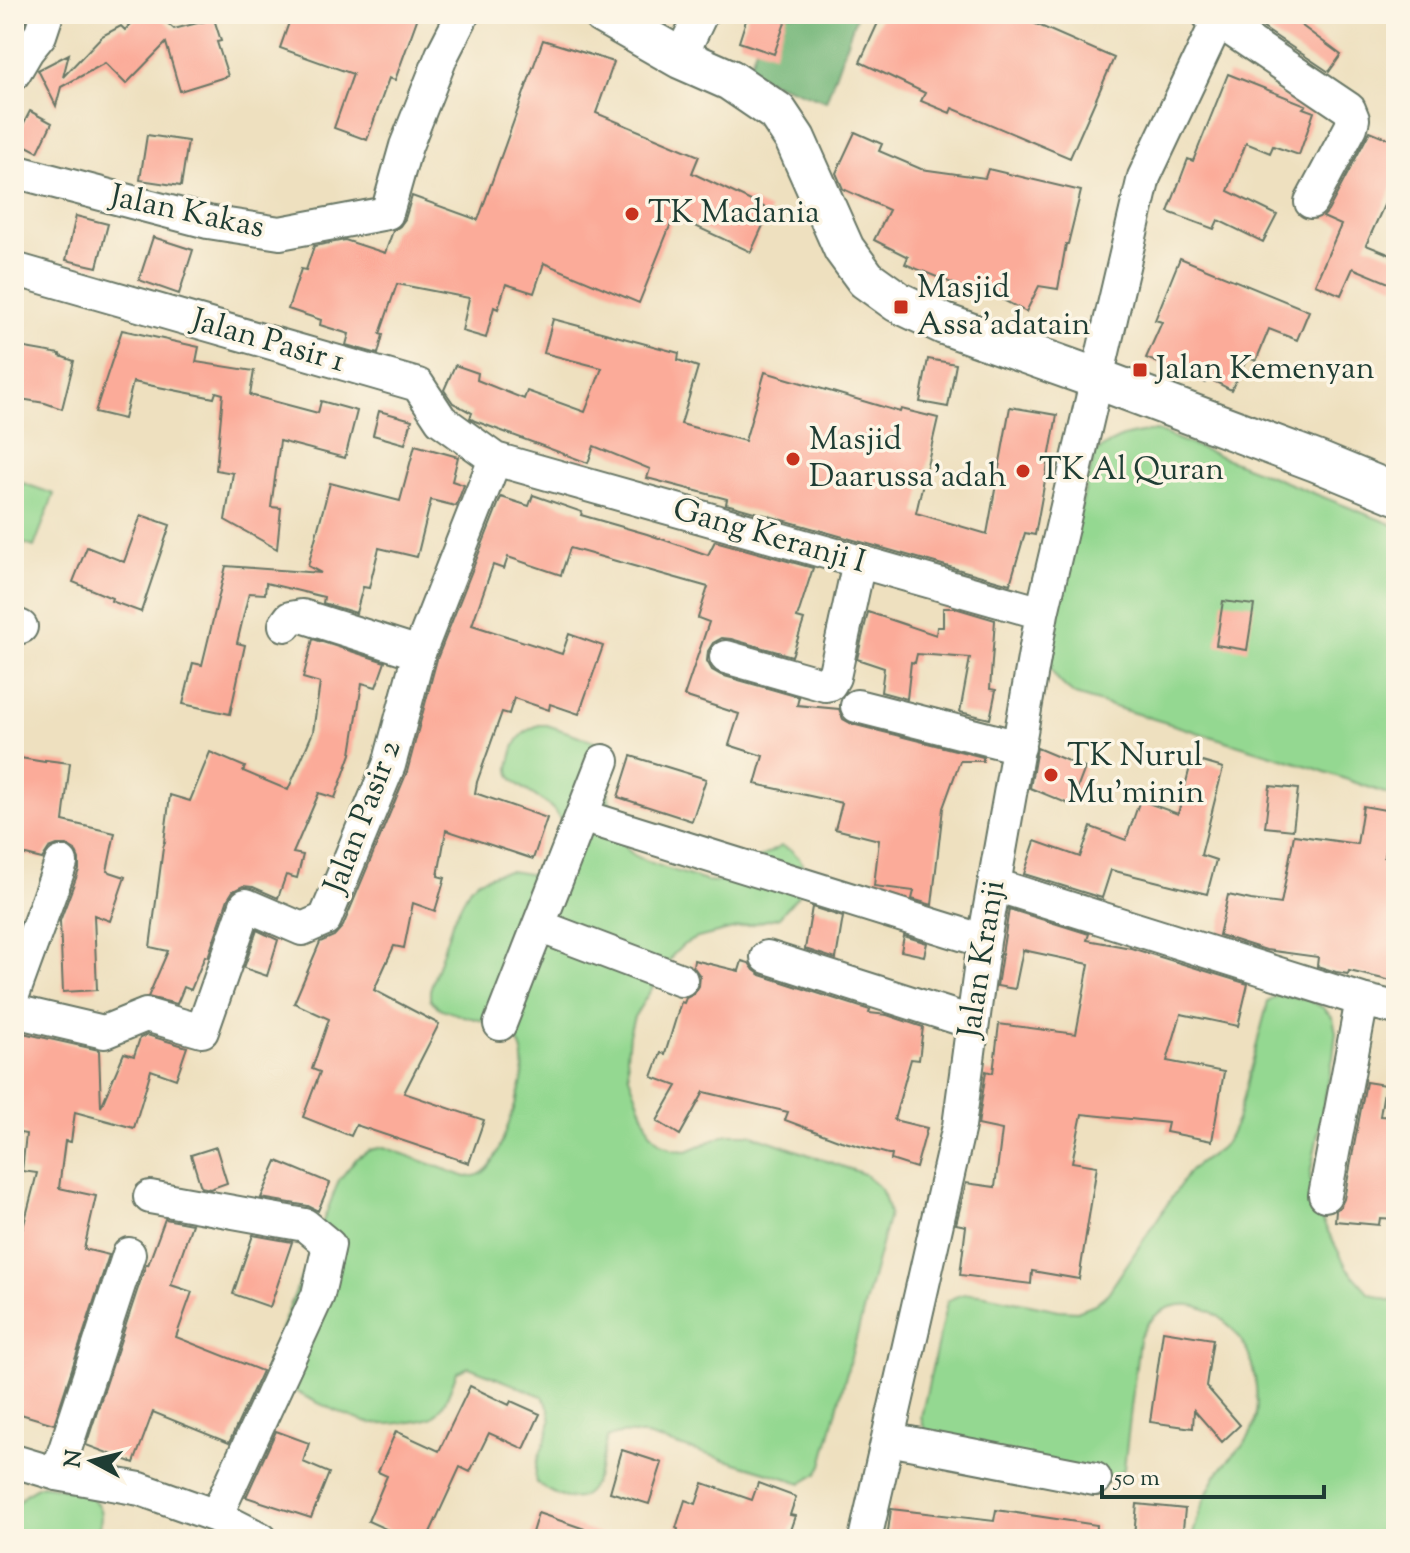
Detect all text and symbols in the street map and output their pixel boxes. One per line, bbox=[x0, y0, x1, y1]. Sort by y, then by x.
street label: Jalan Kakas bbox=[104, 174, 268, 252]
place label: TK Madania bbox=[648, 191, 820, 237]
marker: TK Madania bbox=[623, 205, 641, 223]
place label: Masjid Assa'adatain bbox=[917, 266, 1091, 349]
street label: Jalan Pasir 1 bbox=[184, 298, 350, 386]
marker: Masjid Assa'adatain bbox=[892, 298, 910, 316]
place label: Jalan Kemenyan bbox=[1154, 347, 1375, 393]
marker: Jalan Kemenyan bbox=[1131, 361, 1149, 379]
place label: Masjid Daarussa'adah bbox=[809, 418, 1007, 501]
place label: TK Al Quran bbox=[1039, 448, 1224, 494]
marker: Masjid Daarussa'adah bbox=[784, 450, 802, 468]
marker: TK Al Quran bbox=[1014, 462, 1032, 480]
street label: Gang Keranji I bbox=[667, 487, 871, 587]
street label: Jalan Pasir 2 bbox=[313, 734, 414, 902]
place label: TK Nurul Mu'minin bbox=[1067, 734, 1204, 817]
marker: TK Nurul Mu'minin bbox=[1042, 766, 1060, 784]
street label: Jalan Kranji bbox=[948, 877, 1018, 1043]
north arrow bbox=[52, 1421, 132, 1501]
text: N bbox=[58, 1448, 92, 1470]
scale bar bbox=[1102, 1449, 1324, 1499]
text: 50 m bbox=[1112, 1462, 1160, 1496]

